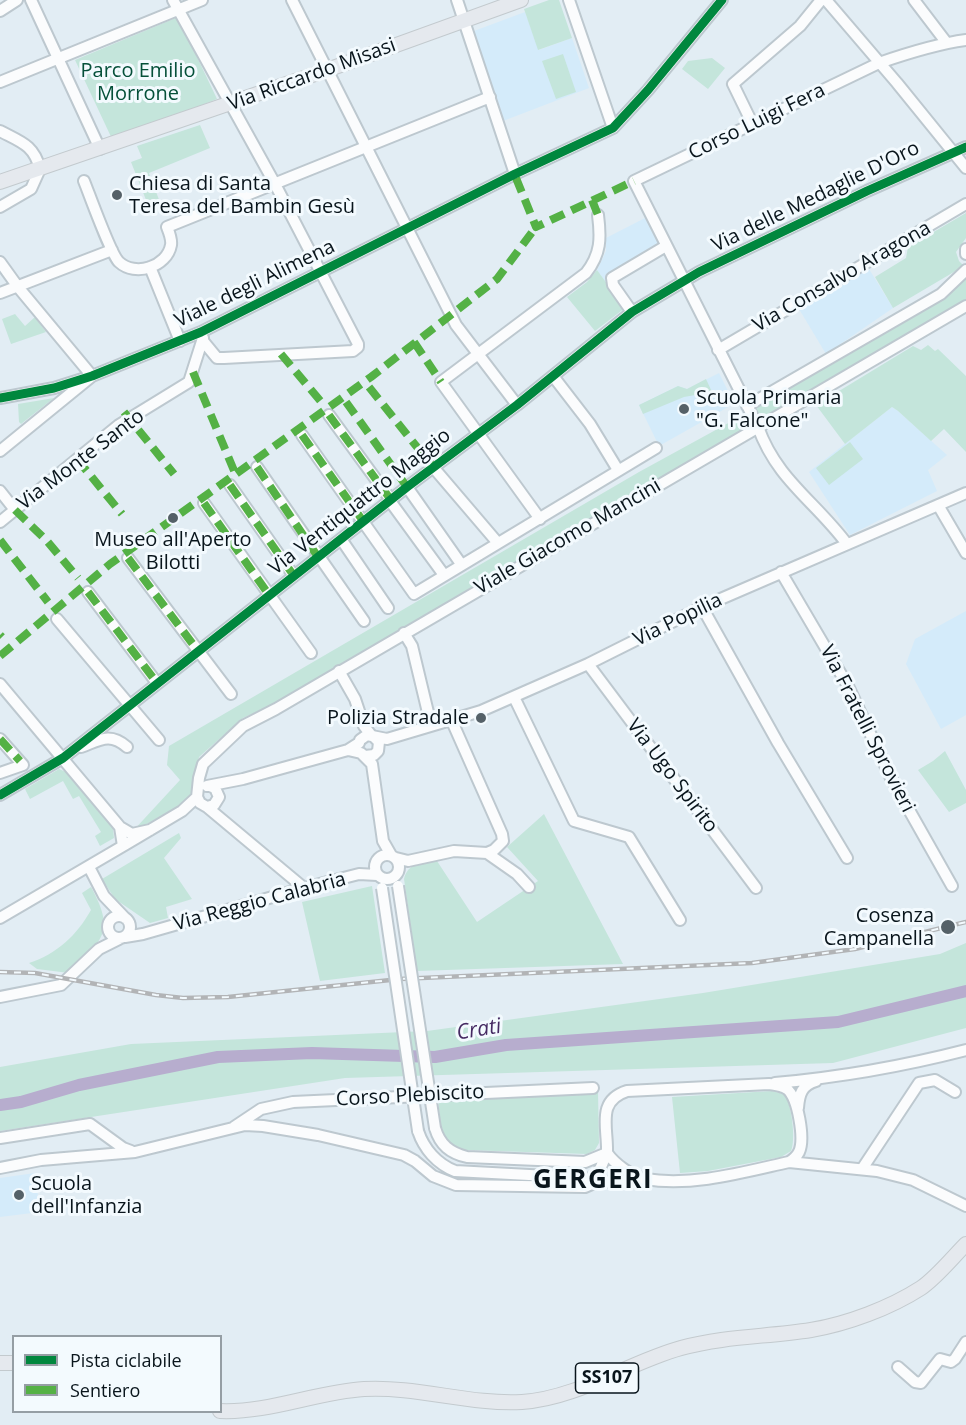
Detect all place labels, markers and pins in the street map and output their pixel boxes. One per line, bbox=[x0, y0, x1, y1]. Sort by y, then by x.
place label: Chiesa di Santa Teresa del Bambin Gesù bbox=[129, 172, 355, 219]
marker: Chiesa di Santa Teresa del Bambin Gesù bbox=[110, 188, 124, 202]
place label: Scuola Primaria "G. Falcone" bbox=[696, 386, 841, 433]
marker: Scuola Primaria "G. Falcone" bbox=[677, 402, 691, 416]
marker: Museo all'Aperto Bilotti bbox=[166, 511, 180, 525]
place label: Museo all'Aperto Bilotti bbox=[94, 528, 252, 575]
place label: Polizia Stradale bbox=[327, 706, 469, 730]
marker: Polizia Stradale bbox=[474, 711, 488, 725]
place label: Cosenza Campanella bbox=[824, 904, 934, 951]
marker: Cosenza Campanella bbox=[939, 918, 957, 936]
place label: Scuola dell'Infanzia bbox=[31, 1172, 142, 1219]
marker: Scuola dell'Infanzia bbox=[12, 1188, 26, 1202]

